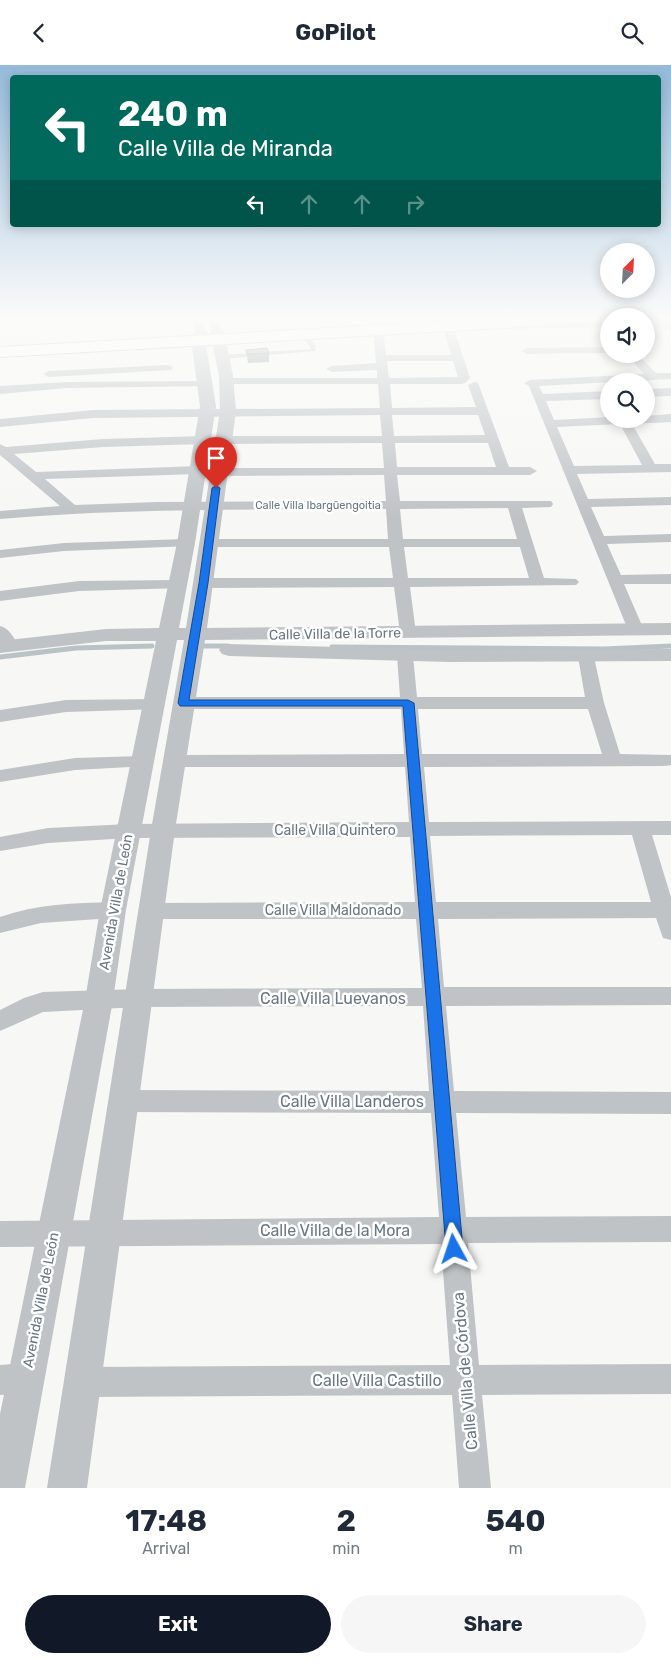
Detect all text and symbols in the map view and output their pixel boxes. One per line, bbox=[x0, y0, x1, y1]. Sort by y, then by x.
icon: back bbox=[25, 19, 53, 47]
text: GoPilot bbox=[295, 19, 376, 46]
icon: search bbox=[618, 19, 646, 47]
text: 240 m bbox=[118, 93, 228, 135]
icon: left bbox=[35, 95, 100, 160]
text: Calle Villa de Miranda bbox=[118, 135, 333, 162]
icon: left bbox=[242, 190, 270, 218]
icon: ahead bbox=[295, 190, 323, 218]
icon: ahead bbox=[348, 190, 376, 218]
icon: right bbox=[401, 190, 429, 218]
north arrow bbox=[600, 243, 655, 297]
map controls bbox=[600, 243, 655, 428]
button: sound bbox=[600, 308, 655, 363]
button: search bbox=[600, 373, 655, 428]
pin bbox=[195, 437, 237, 488]
icon: arrive bbox=[202, 444, 230, 472]
street label: Calle Villa Ibargüengoitia bbox=[255, 499, 381, 512]
street label: Calle Villa de la Torre bbox=[269, 624, 401, 644]
street label: Calle Villa Quintero bbox=[274, 822, 396, 839]
street label: Avenida Villa de León bbox=[96, 833, 136, 971]
street label: Calle Villa Maldonado bbox=[265, 902, 401, 919]
street label: Calle Villa Luevanos bbox=[260, 989, 406, 1008]
street label: Calle Villa Landeros bbox=[280, 1092, 424, 1111]
street label: Calle Villa de la Mora bbox=[260, 1221, 410, 1240]
position arrow bbox=[427, 1222, 479, 1274]
street label: Avenida Villa de León bbox=[20, 1231, 62, 1369]
street label: Calle Villa de Córdova bbox=[449, 1291, 481, 1451]
street label: Calle Villa Castillo bbox=[312, 1371, 442, 1390]
text: 17:48 bbox=[125, 1503, 207, 1539]
text: 2 bbox=[336, 1503, 356, 1539]
text: 540 bbox=[485, 1503, 546, 1539]
text: Arrival bbox=[142, 1539, 190, 1558]
text: min bbox=[332, 1539, 360, 1558]
text: m bbox=[508, 1539, 523, 1558]
button: Exit bbox=[25, 1595, 331, 1653]
button: Share bbox=[341, 1595, 646, 1653]

